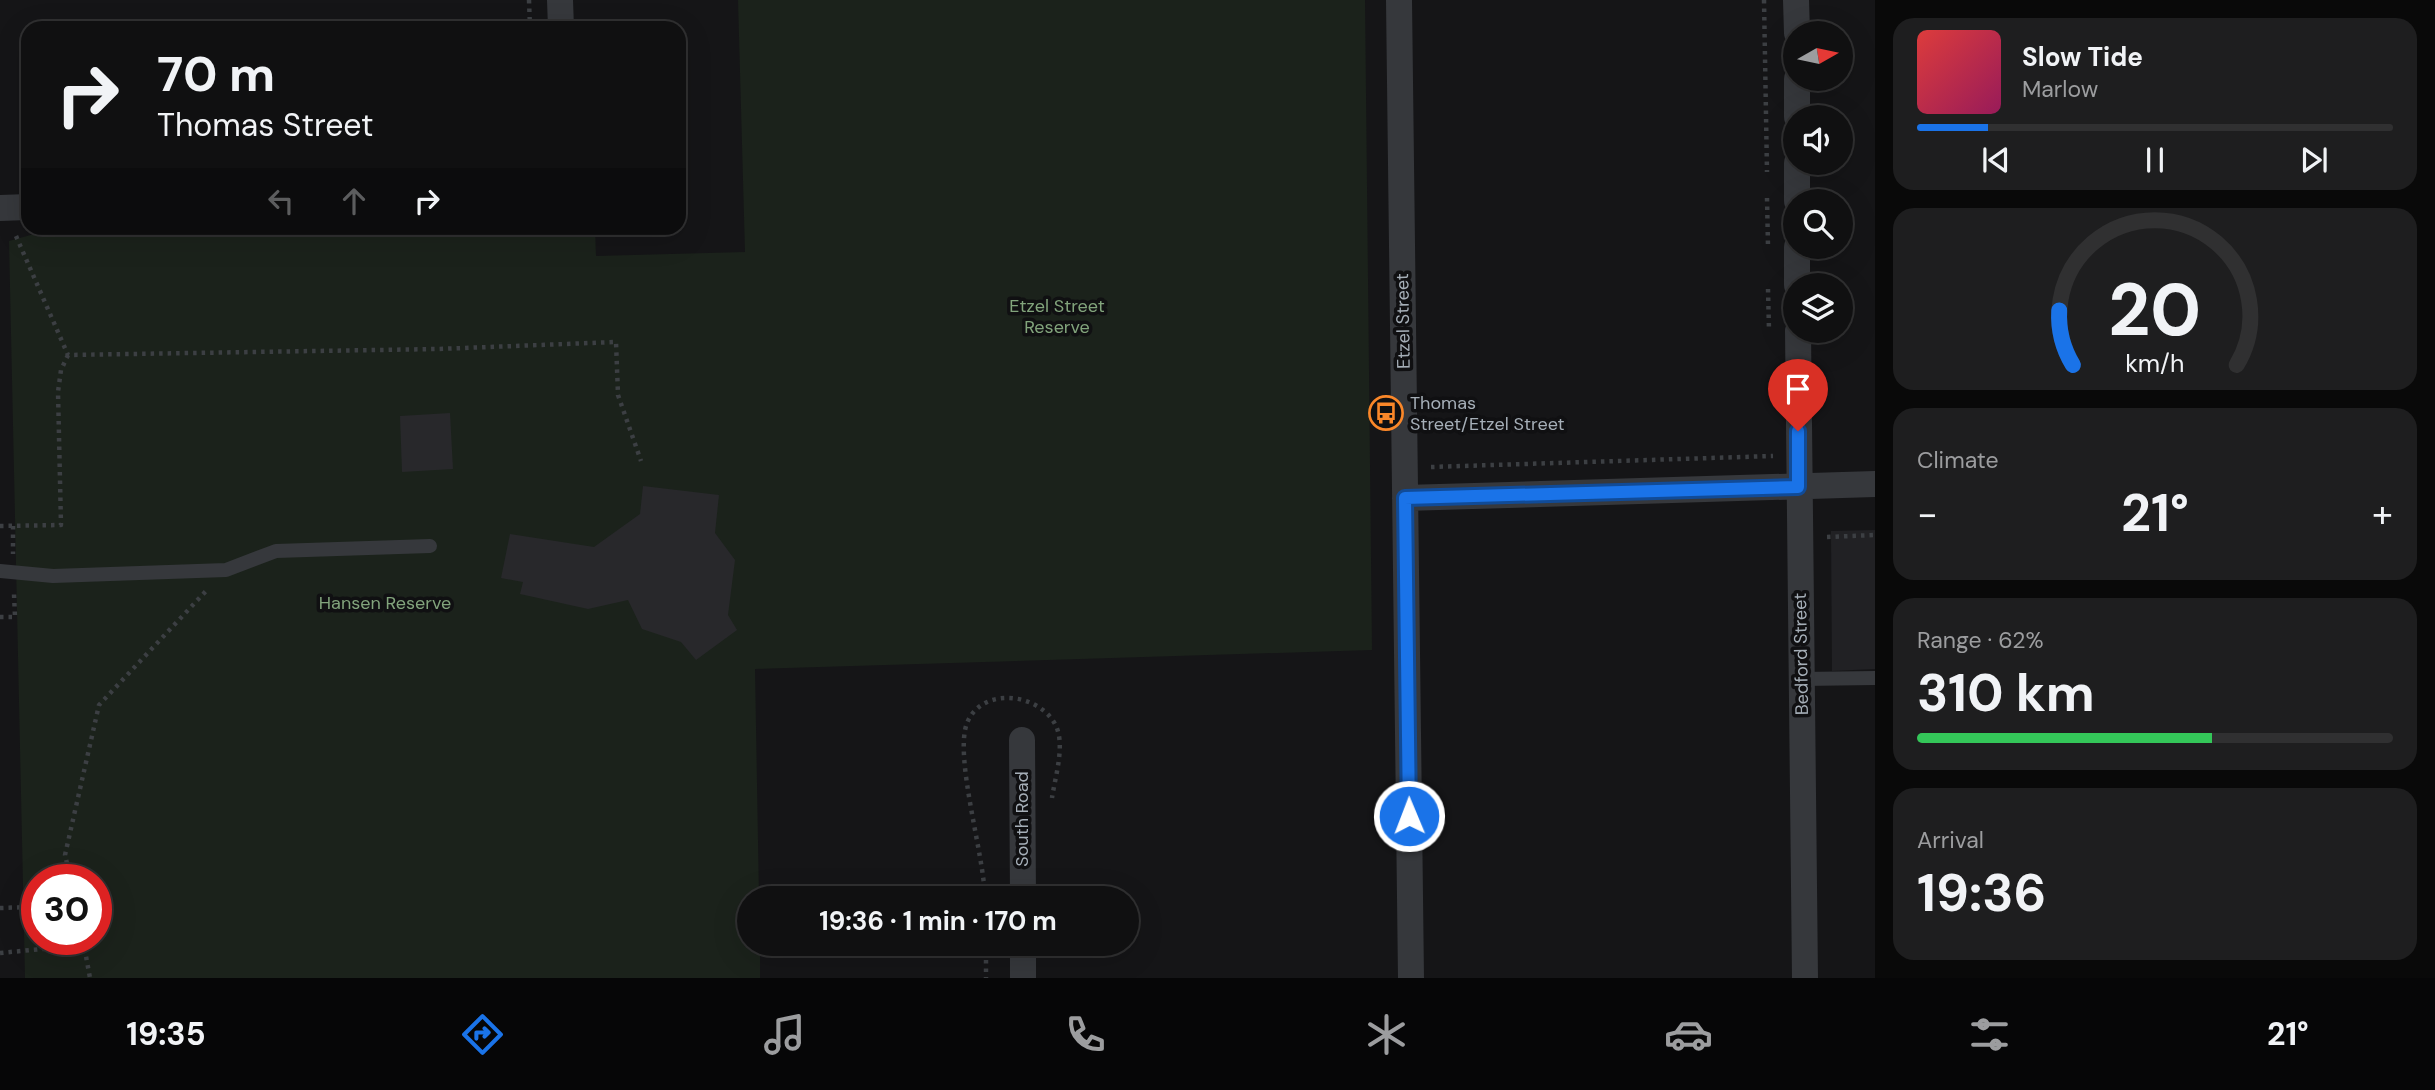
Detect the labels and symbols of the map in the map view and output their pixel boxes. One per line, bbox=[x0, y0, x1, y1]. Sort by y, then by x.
north arrow bbox=[1783, 21, 1853, 91]
street label: Etzel Street bbox=[1390, 273, 1416, 369]
park label: Etzel Street Reserve bbox=[1009, 294, 1105, 339]
pin bbox=[1768, 359, 1828, 431]
place label: Thomas Street/Etzel Street bbox=[1410, 391, 1565, 436]
bus stop icon: Thomas Street/Etzel Street bbox=[1367, 394, 1405, 432]
park label: Hansen Reserve bbox=[319, 591, 451, 615]
street label: Bedford Street bbox=[1788, 593, 1814, 715]
street label: South Road bbox=[1010, 771, 1034, 867]
position arrow bbox=[1372, 779, 1446, 853]
speed limit sign: 30 bbox=[21, 864, 112, 955]

